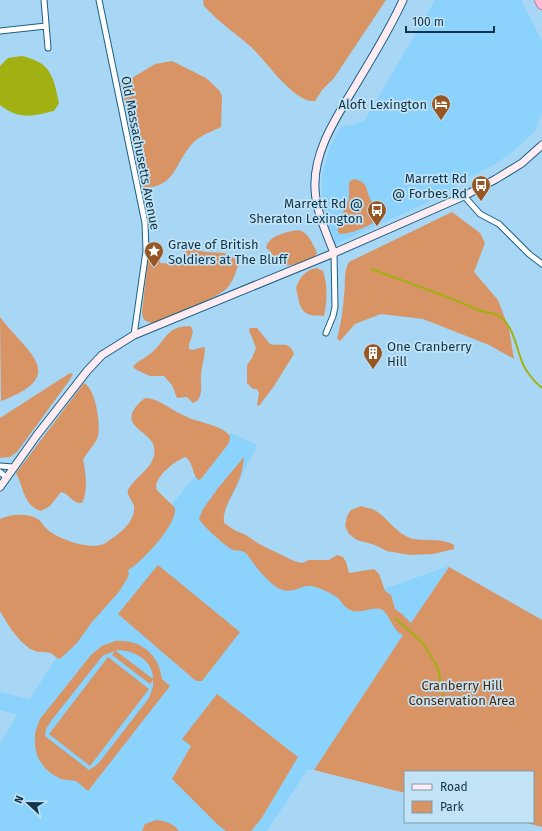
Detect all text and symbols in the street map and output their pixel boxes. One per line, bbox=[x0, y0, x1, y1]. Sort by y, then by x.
scale bar bbox=[406, 8, 494, 34]
text: 100 m bbox=[412, 15, 444, 29]
street label: Old Massachusetts Avenue bbox=[118, 75, 163, 231]
hotel icon: Aloft Lexington bbox=[430, 93, 452, 121]
place label: Aloft Lexington bbox=[339, 97, 427, 112]
place label: Marrett Rd @ Forbes Rd bbox=[392, 171, 467, 201]
bus stop icon: Marrett Rd @ Forbes Rd bbox=[470, 174, 492, 202]
place label: Marrett Rd @ Sheraton Lexington bbox=[249, 196, 363, 226]
bus stop icon: Marrett Rd @ Sheraton Lexington bbox=[366, 199, 388, 227]
place label: Grave of British Soldiers at The Bluff bbox=[168, 237, 289, 267]
place icon: Grave of British Soldiers at The Bluff bbox=[143, 240, 165, 268]
place label: One Cranberry Hill bbox=[387, 339, 472, 369]
building icon: One Cranberry Hill bbox=[362, 342, 384, 370]
park label: Cranberry Hill Conservation Area bbox=[409, 678, 515, 708]
legend bbox=[404, 771, 534, 823]
text: Road bbox=[440, 780, 468, 794]
north arrow bbox=[8, 783, 48, 823]
text: N bbox=[12, 794, 27, 805]
text: Park bbox=[440, 800, 464, 814]

